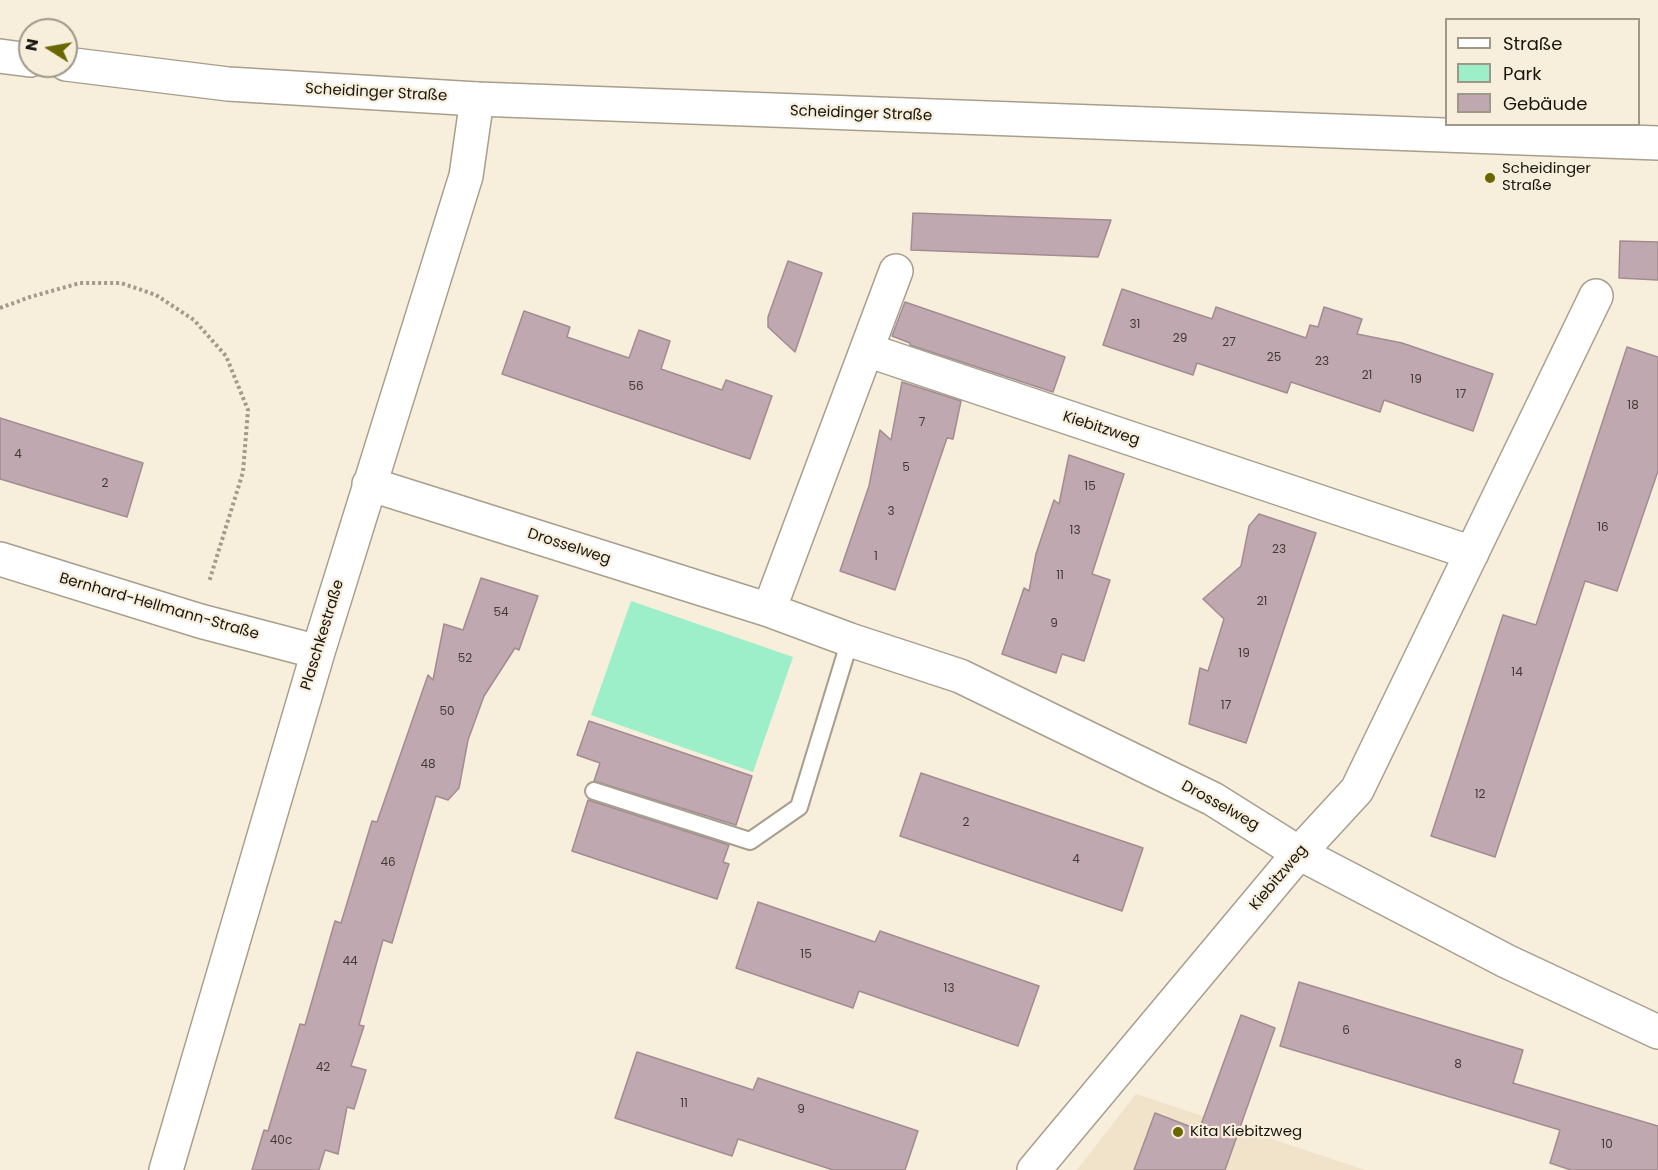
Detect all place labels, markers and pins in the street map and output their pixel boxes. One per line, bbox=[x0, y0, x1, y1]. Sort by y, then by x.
place label: Scheidinger Straße bbox=[1502, 160, 1591, 195]
marker: Scheidinger Straße bbox=[1483, 171, 1497, 185]
place label: Kita Kiebitzweg bbox=[1190, 1123, 1302, 1141]
marker: Kita Kiebitzweg bbox=[1171, 1125, 1185, 1139]

